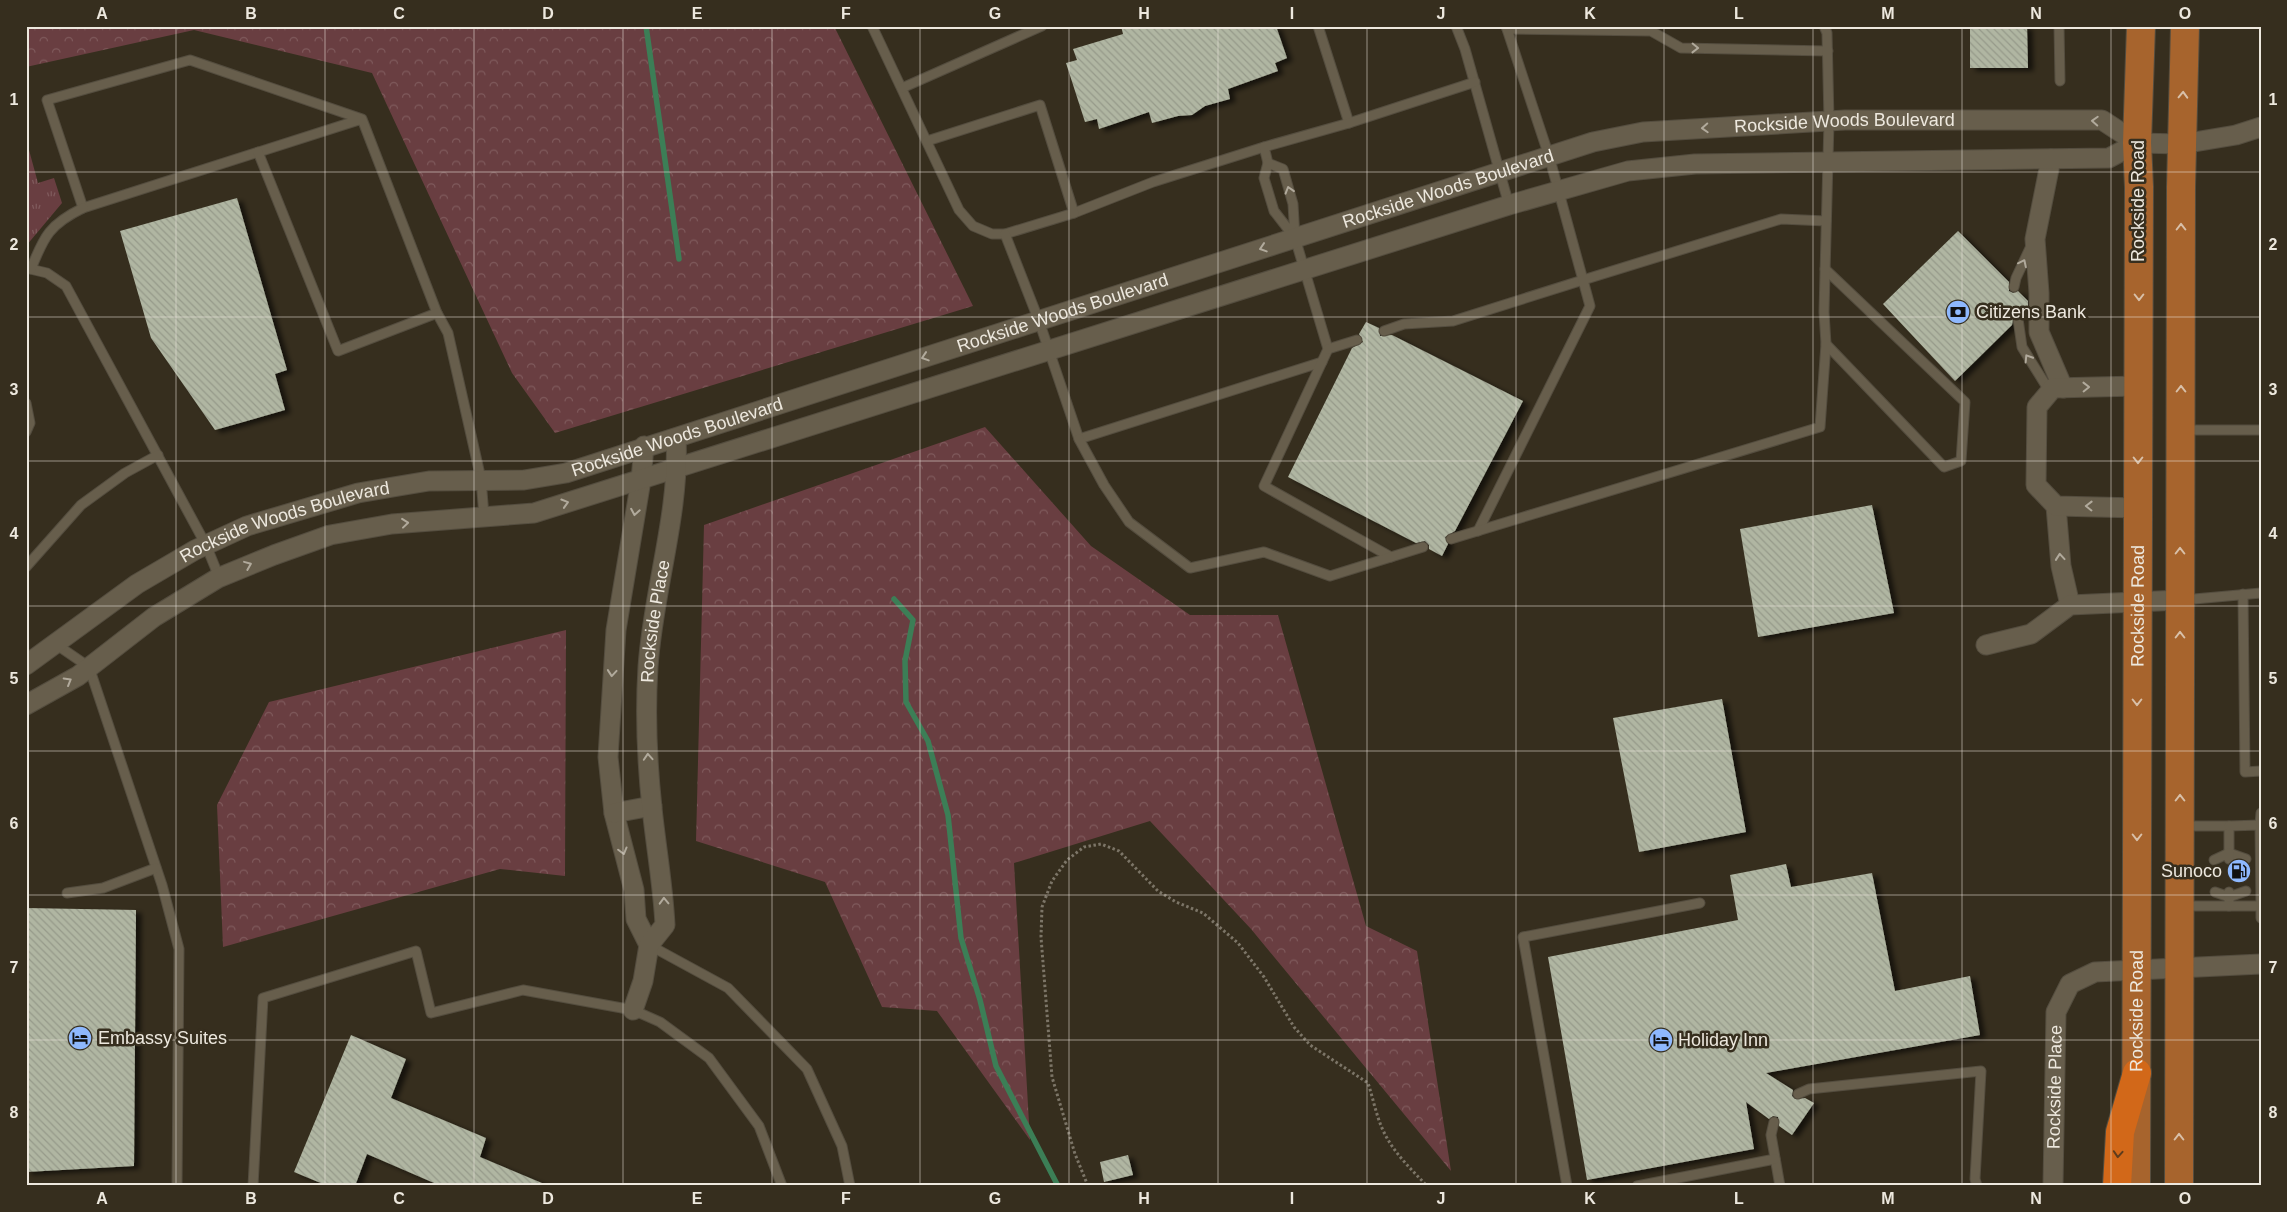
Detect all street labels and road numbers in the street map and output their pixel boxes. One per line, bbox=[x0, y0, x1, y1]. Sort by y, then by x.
street label: Rockside Woods Boulevard bbox=[1733, 110, 1955, 137]
street label: Rockside Road bbox=[2128, 140, 2148, 262]
street label: Rockside Woods Boulevard bbox=[1340, 145, 1556, 232]
street label: Rockside Woods Boulevard bbox=[954, 270, 1171, 356]
street label: Rockside Woods Boulevard bbox=[569, 394, 785, 481]
street label: Rockside Woods Boulevard bbox=[176, 478, 391, 567]
street label: Rockside Road bbox=[2128, 545, 2148, 667]
street label: Rockside Place bbox=[637, 558, 674, 683]
street label: Rockside Road bbox=[2126, 950, 2147, 1072]
street label: Rockside Place bbox=[2044, 1025, 2066, 1149]

